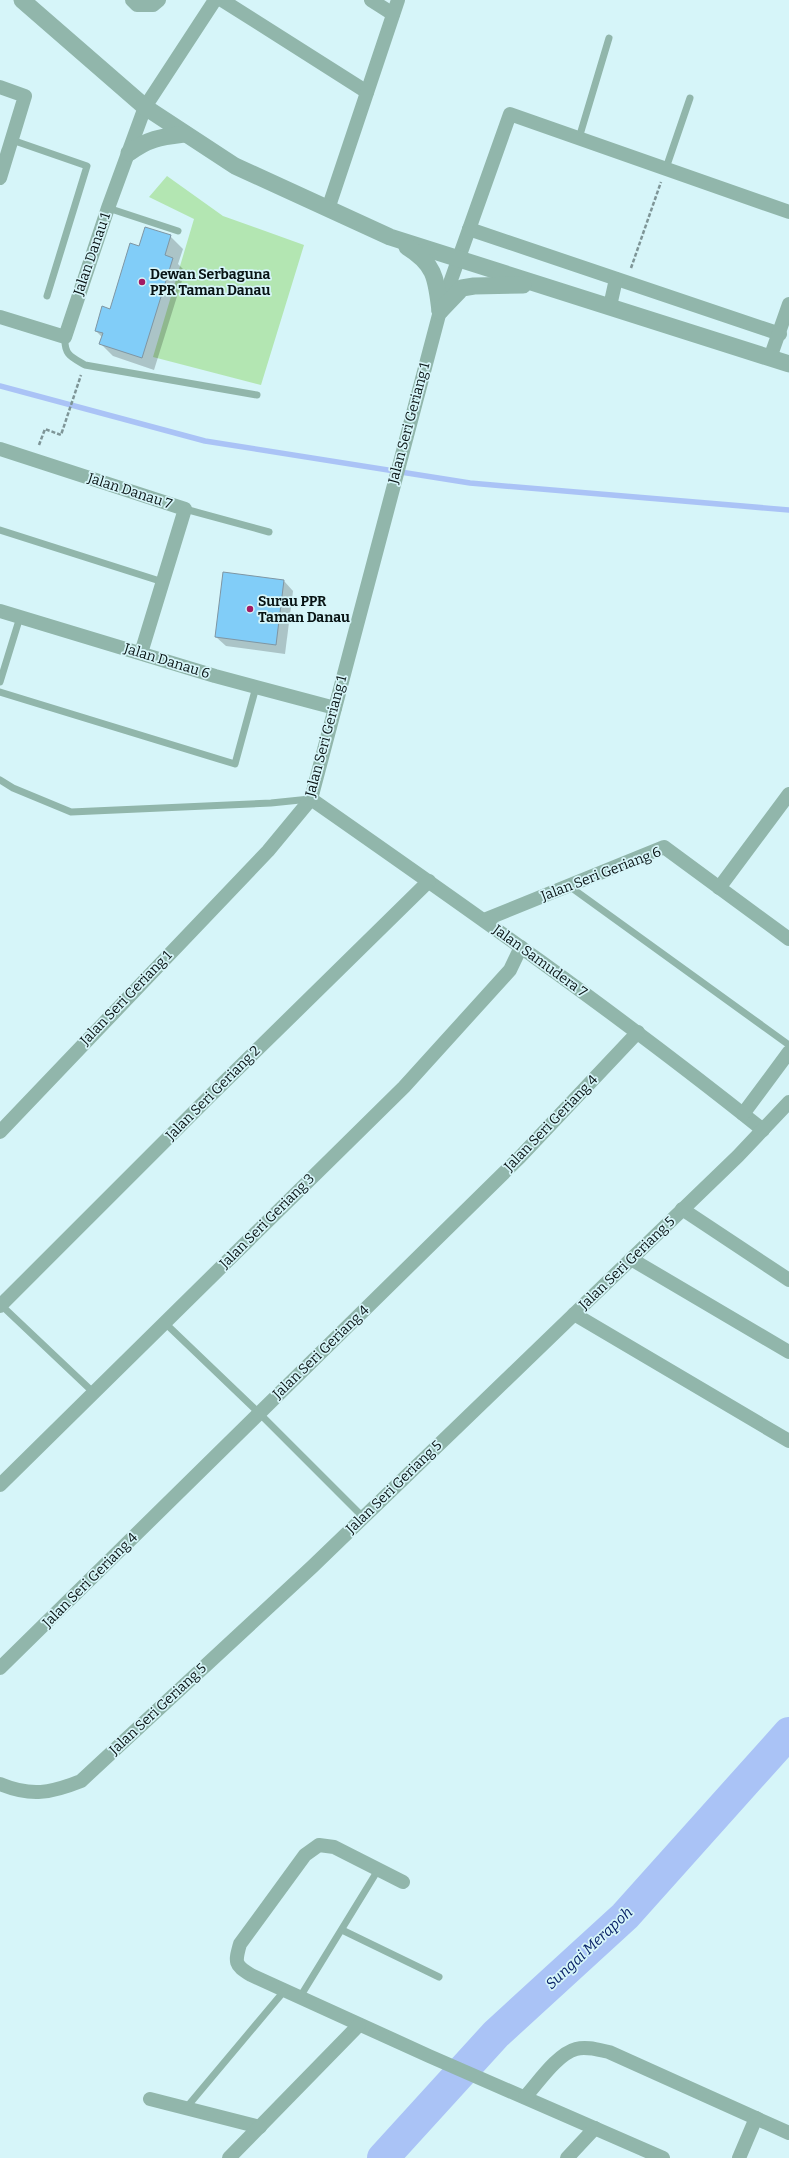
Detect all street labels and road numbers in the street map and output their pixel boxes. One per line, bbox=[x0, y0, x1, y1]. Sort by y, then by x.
street label: Jalan Danau 1 bbox=[70, 210, 114, 298]
street label: Jalan Seri Geriang 1 bbox=[384, 360, 433, 486]
street label: Jalan Danau 7 bbox=[85, 469, 174, 513]
street label: Jalan Danau 6 bbox=[121, 640, 212, 682]
street label: Jalan Seri Geriang 1 bbox=[301, 673, 350, 799]
street label: Jalan Seri Geriang 6 bbox=[538, 843, 663, 905]
street label: Jalan Samudera 7 bbox=[489, 921, 590, 1001]
street label: Jalan Seri Geriang 1 bbox=[76, 947, 176, 1049]
street label: Jalan Seri Geriang 2 bbox=[161, 1042, 264, 1145]
street label: Jalan Seri Geriang 4 bbox=[500, 1071, 601, 1175]
street label: Jalan Seri Geriang 3 bbox=[215, 1170, 318, 1273]
street label: Jalan Seri Geriang 5 bbox=[575, 1213, 678, 1314]
street label: Jalan Seri Geriang 4 bbox=[269, 1302, 373, 1403]
street label: Jalan Seri Geriang 5 bbox=[342, 1437, 445, 1538]
street label: Jalan Seri Geriang 4 bbox=[38, 1529, 141, 1632]
street label: Jalan Seri Geriang 5 bbox=[105, 1660, 210, 1759]

